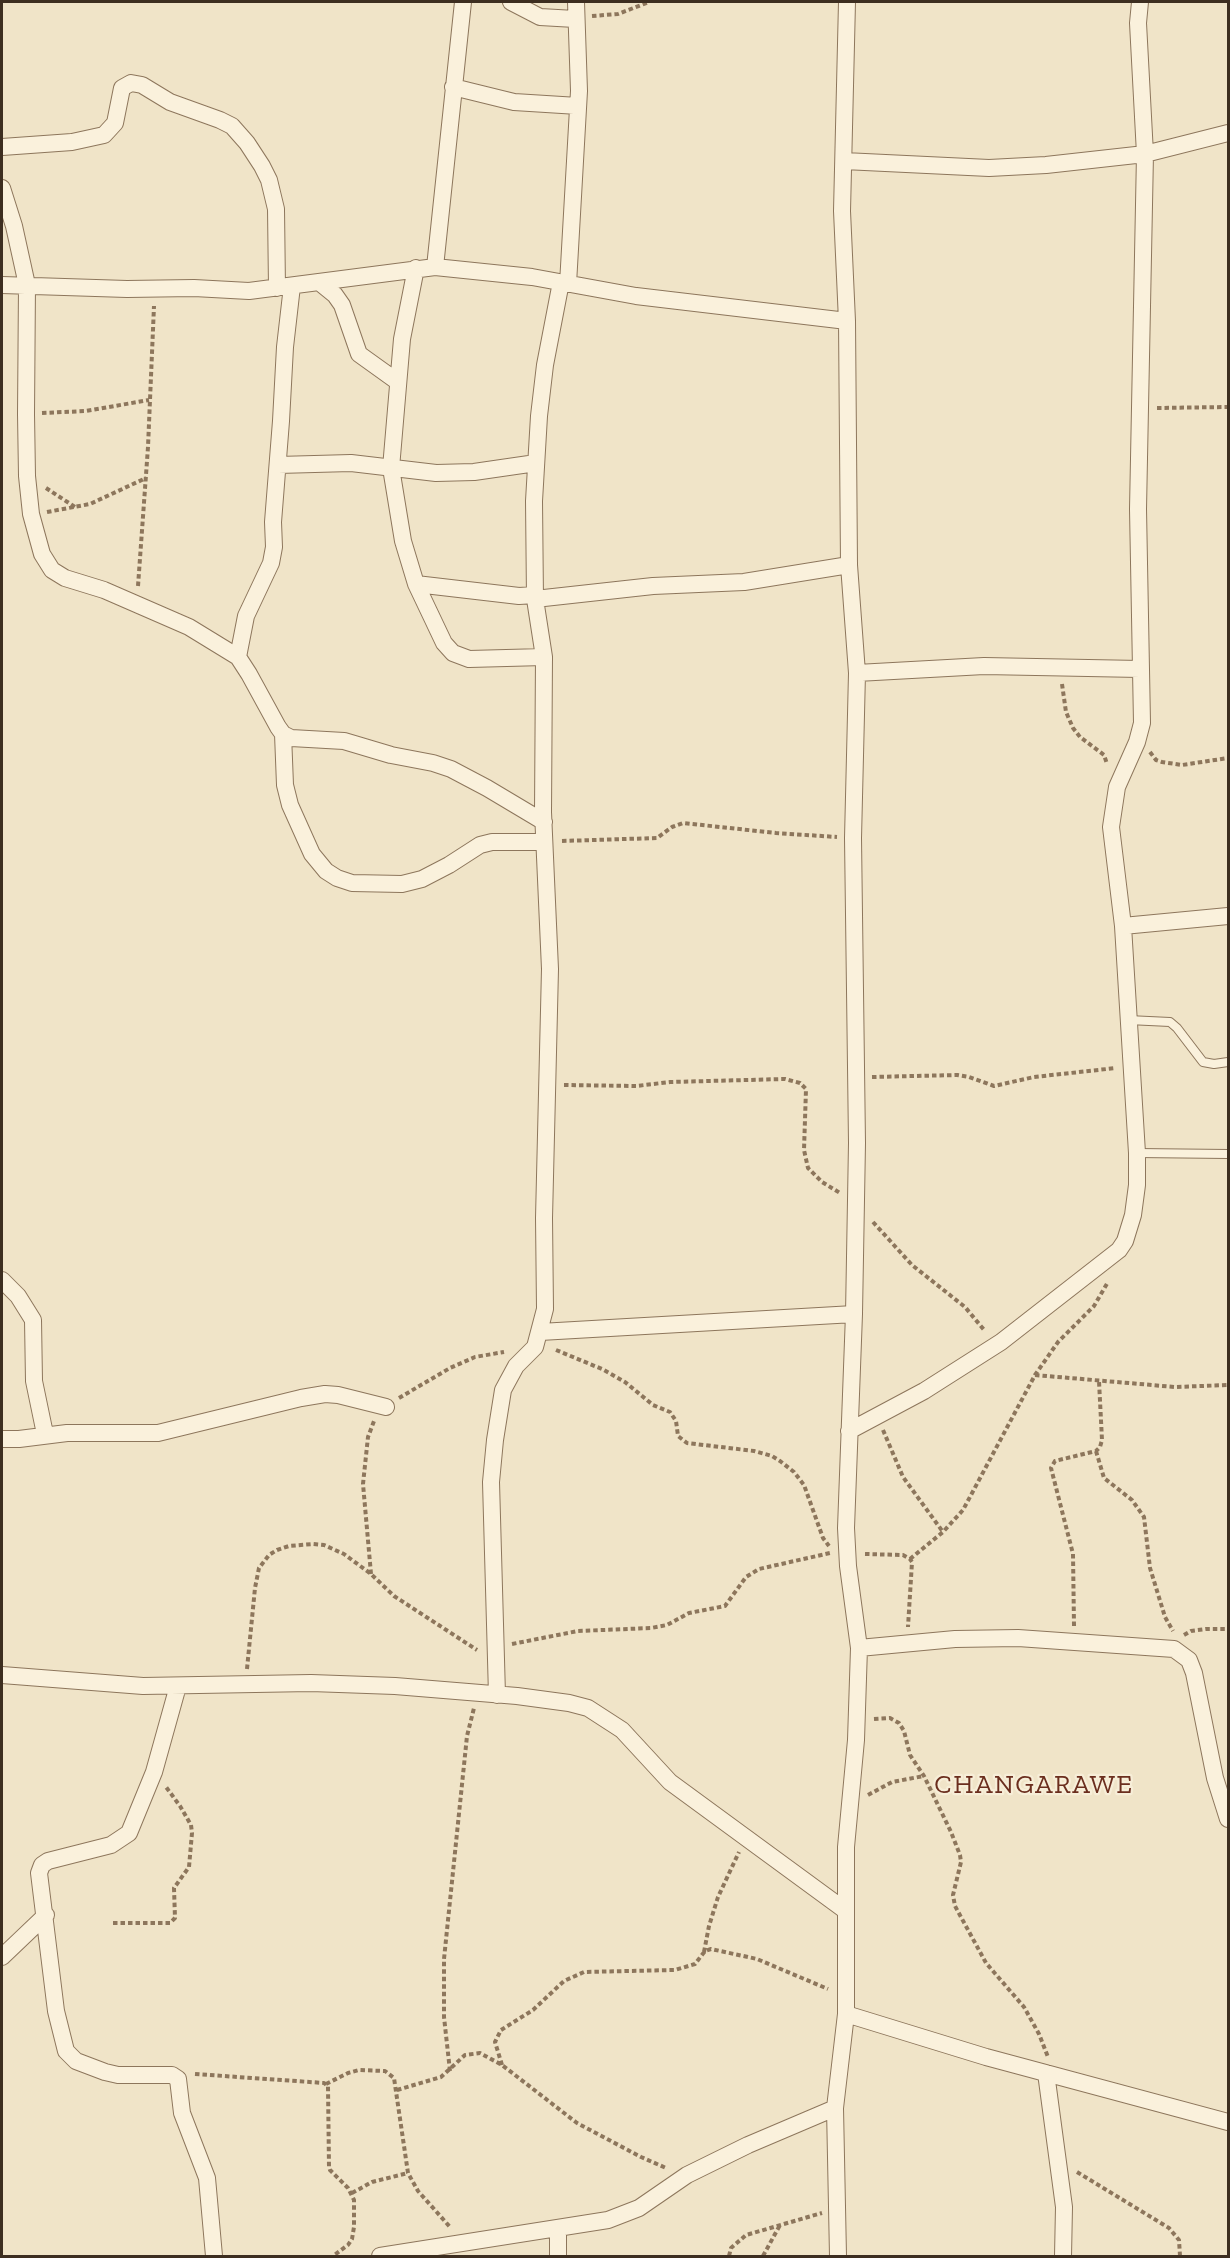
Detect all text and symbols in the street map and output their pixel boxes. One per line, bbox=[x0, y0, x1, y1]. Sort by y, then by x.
district label: CHANGARAWE bbox=[934, 1769, 1134, 1801]

